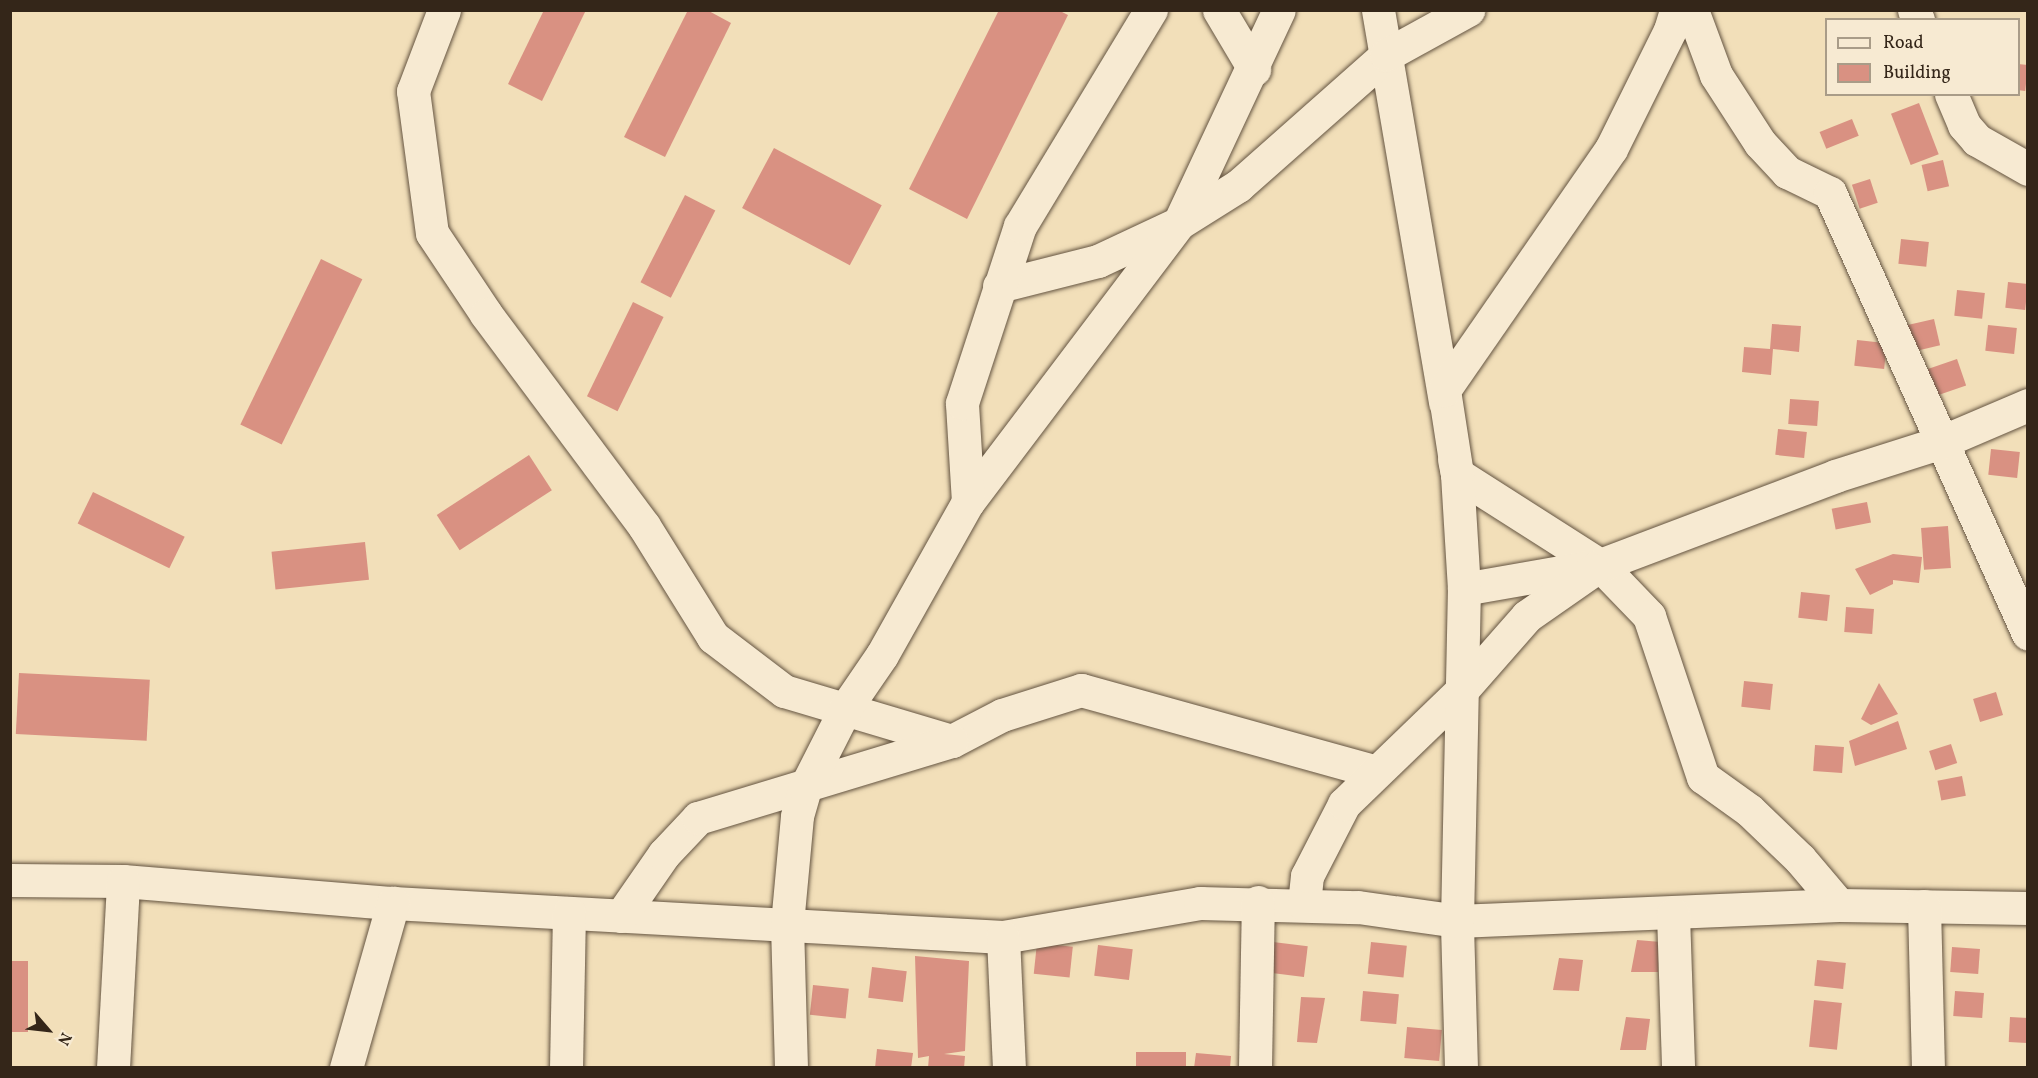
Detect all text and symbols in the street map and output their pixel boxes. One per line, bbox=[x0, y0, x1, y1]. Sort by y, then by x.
legend bbox=[1825, 18, 2020, 96]
text: Road bbox=[1883, 31, 1924, 56]
text: Building bbox=[1883, 61, 1951, 86]
north arrow bbox=[18, 1000, 78, 1060]
text: N bbox=[51, 1028, 76, 1049]

